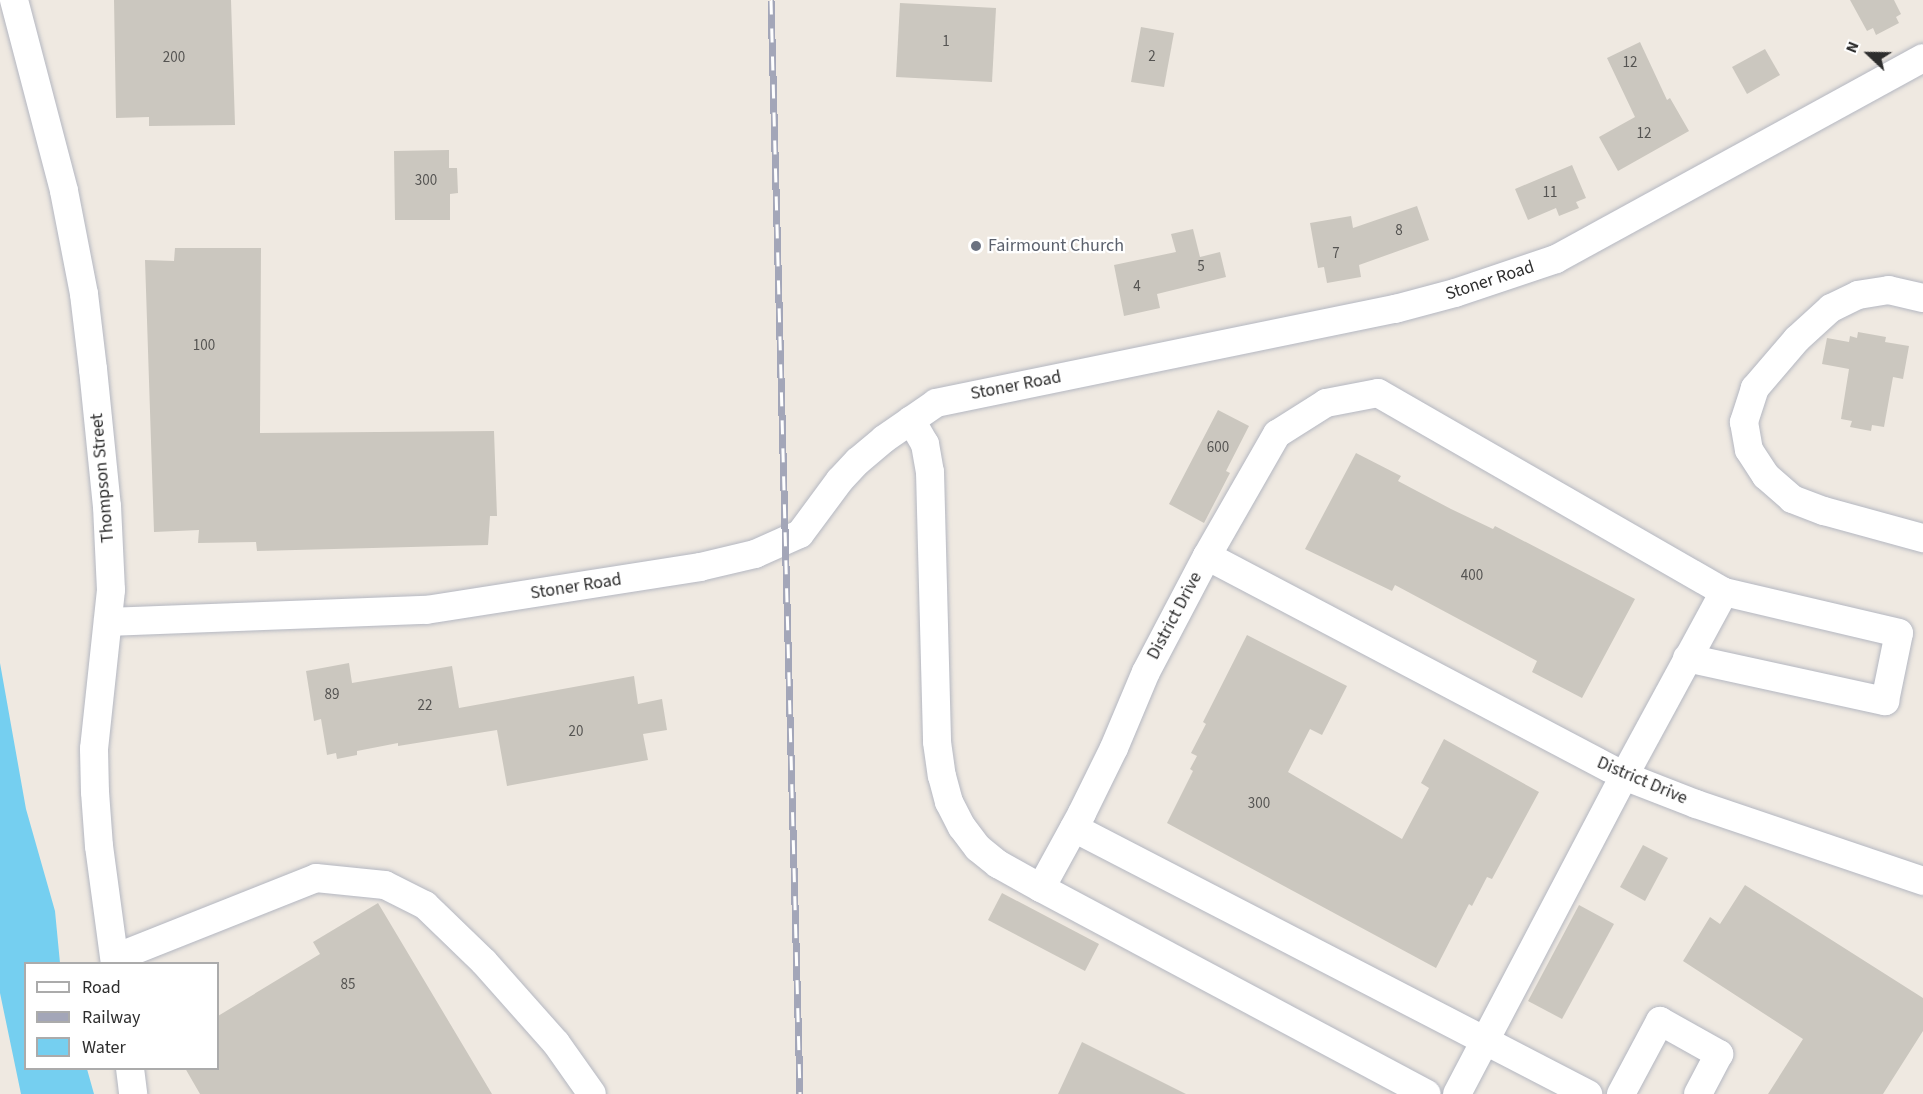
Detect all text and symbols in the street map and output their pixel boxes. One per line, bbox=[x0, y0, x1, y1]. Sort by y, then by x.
north arrow bbox=[1839, 24, 1899, 84]
house number: 1 bbox=[942, 33, 950, 51]
text: N bbox=[1840, 38, 1864, 56]
house number: 2 bbox=[1148, 48, 1156, 66]
house number: 200 bbox=[163, 49, 185, 67]
house number: 12 bbox=[1623, 54, 1637, 72]
house number: 12 bbox=[1637, 125, 1651, 143]
house number: 300 bbox=[415, 172, 437, 190]
house number: 11 bbox=[1543, 184, 1557, 202]
house number: 8 bbox=[1395, 222, 1403, 240]
place label: Fairmount Church bbox=[988, 235, 1124, 257]
marker: Fairmount Church bbox=[969, 239, 983, 253]
house number: 7 bbox=[1332, 245, 1340, 263]
street label: Stoner Road bbox=[1443, 257, 1537, 305]
house number: 5 bbox=[1197, 258, 1205, 276]
house number: 4 bbox=[1133, 278, 1141, 296]
house number: 100 bbox=[193, 337, 215, 355]
street label: Stoner Road bbox=[969, 367, 1063, 405]
street label: Thompson Street bbox=[87, 412, 119, 544]
house number: 600 bbox=[1207, 439, 1229, 457]
house number: 400 bbox=[1461, 567, 1483, 585]
street label: District Drive bbox=[1143, 568, 1207, 664]
street label: Stoner Road bbox=[529, 569, 623, 605]
house number: 89 bbox=[325, 686, 339, 704]
house number: 22 bbox=[418, 697, 432, 715]
house number: 20 bbox=[569, 723, 583, 741]
street label: District Drive bbox=[1594, 752, 1690, 810]
house number: 300 bbox=[1248, 795, 1270, 813]
legend bbox=[24, 962, 219, 1070]
text: Road bbox=[82, 975, 121, 1000]
house number: 85 bbox=[341, 976, 355, 994]
text: Railway bbox=[82, 1005, 141, 1030]
text: Water bbox=[82, 1035, 126, 1060]

